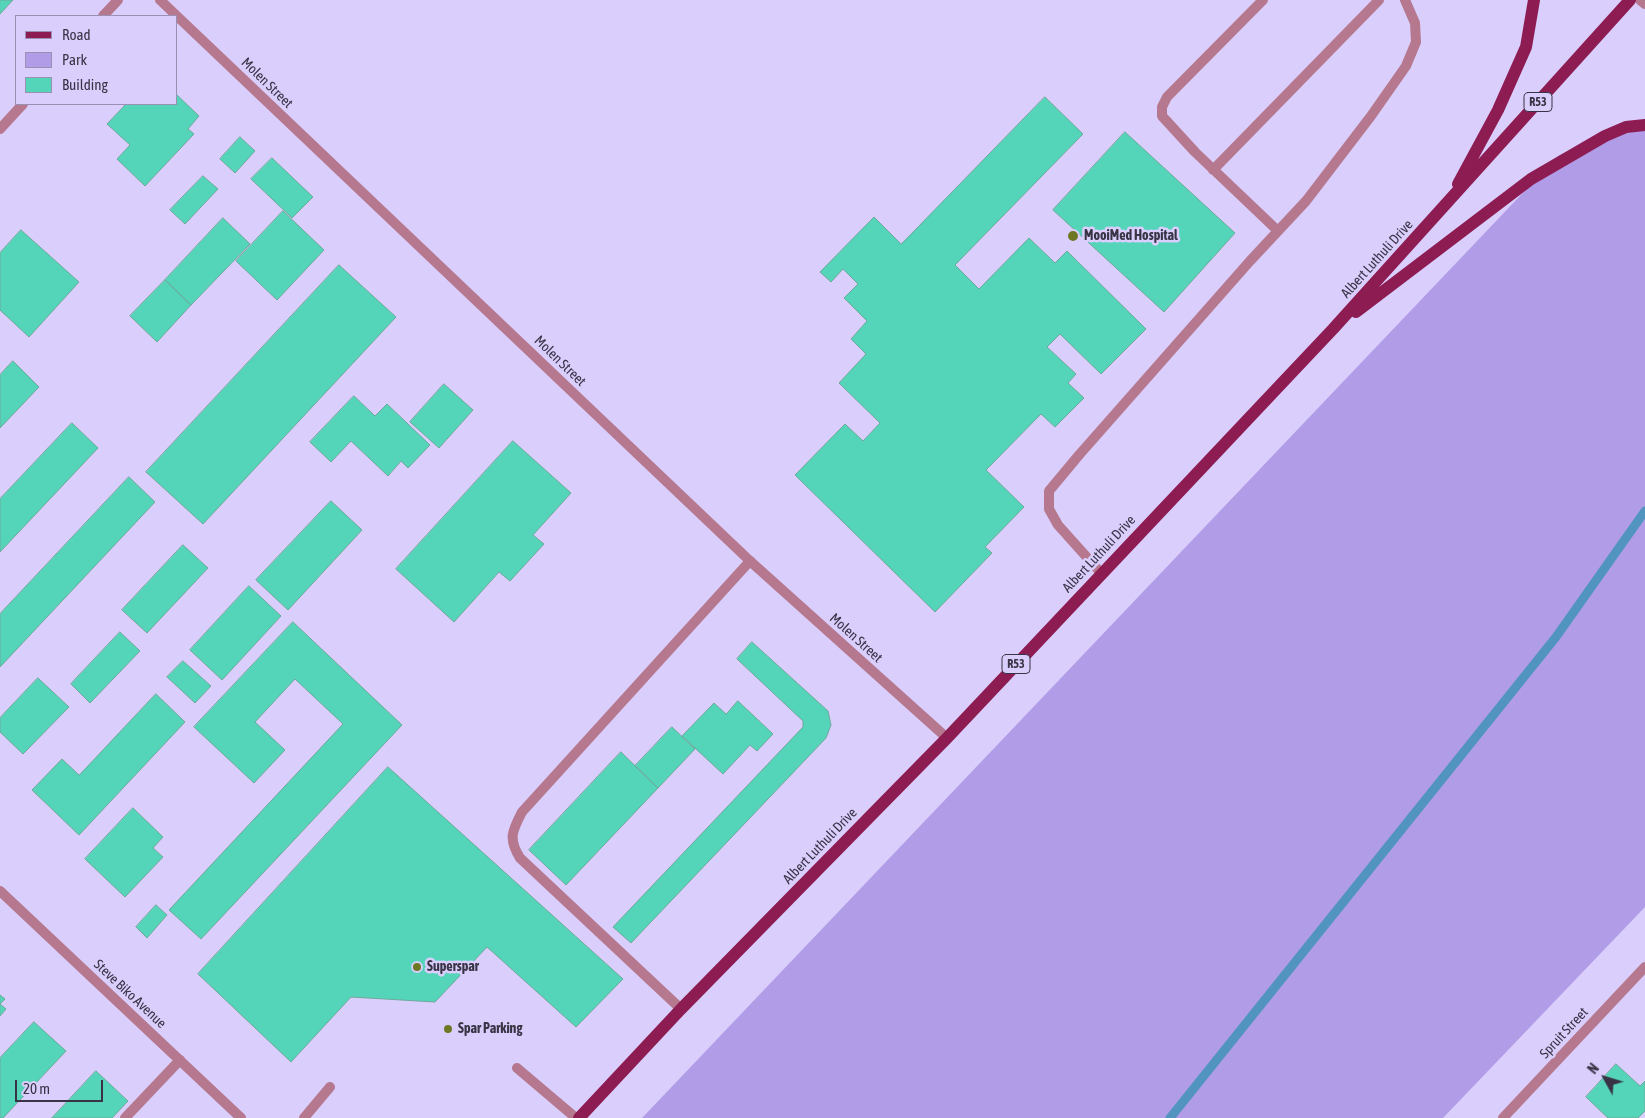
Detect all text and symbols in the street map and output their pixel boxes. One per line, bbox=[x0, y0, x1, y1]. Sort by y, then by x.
legend bbox=[15, 15, 178, 105]
text: Road bbox=[62, 26, 91, 43]
text: Park bbox=[62, 51, 87, 68]
street label: Molen Street bbox=[238, 54, 296, 112]
text: Building bbox=[62, 76, 108, 93]
road number: R53 bbox=[1524, 92, 1552, 111]
street label: Albert Luthuli Drive bbox=[1338, 216, 1416, 302]
place label: MooiMed Hospital bbox=[1084, 228, 1178, 244]
marker: MooiMed Hospital bbox=[1066, 229, 1080, 243]
street label: Molen Street bbox=[531, 332, 589, 390]
street label: Albert Luthuli Drive bbox=[1059, 512, 1139, 596]
street label: Molen Street bbox=[826, 610, 886, 666]
road number: R53 bbox=[1002, 654, 1030, 674]
street label: Albert Luthuli Drive bbox=[779, 804, 861, 888]
street label: Steve Biko Avenue bbox=[90, 956, 170, 1032]
place label: Superspar bbox=[427, 959, 479, 975]
marker: Superspar bbox=[411, 961, 423, 973]
street label: Spruit Street bbox=[1536, 1004, 1592, 1062]
place label: Spar Parking bbox=[458, 1021, 522, 1037]
marker: Spar Parking bbox=[442, 1023, 454, 1035]
north arrow bbox=[1580, 1053, 1630, 1103]
text: N bbox=[1585, 1060, 1602, 1077]
scale bar bbox=[18, 1070, 105, 1102]
text: 20 m bbox=[23, 1080, 50, 1097]

